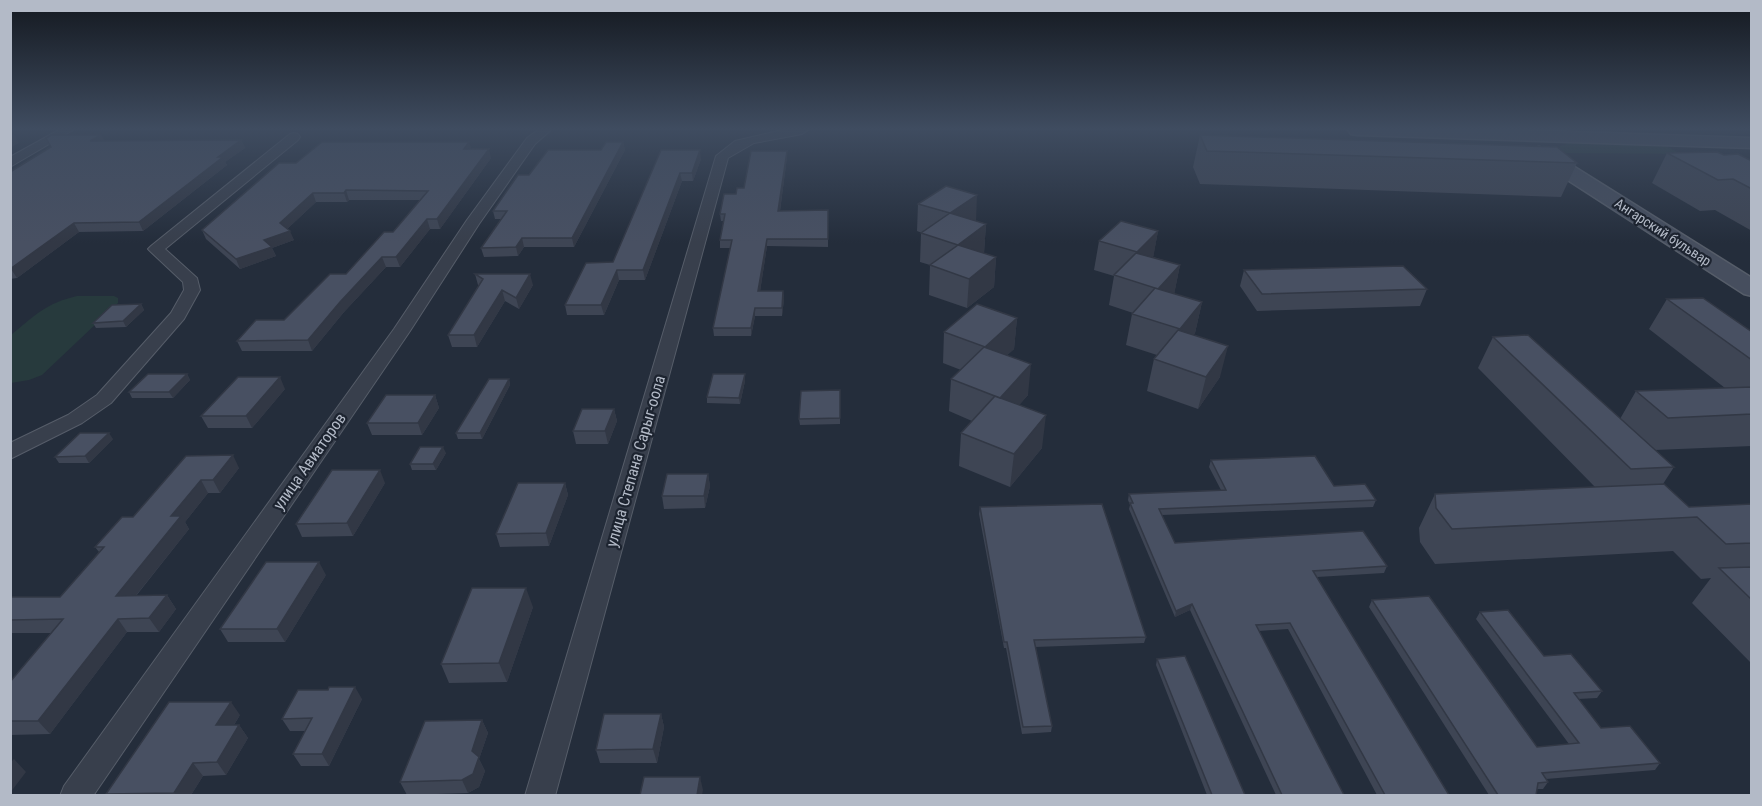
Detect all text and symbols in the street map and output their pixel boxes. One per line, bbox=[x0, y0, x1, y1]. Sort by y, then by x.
street label: Ангарский бульвар bbox=[1612, 195, 1714, 269]
street label: улица Степана Сарыг-оола bbox=[602, 373, 669, 549]
street label: улица Авиаторов bbox=[269, 409, 350, 513]

